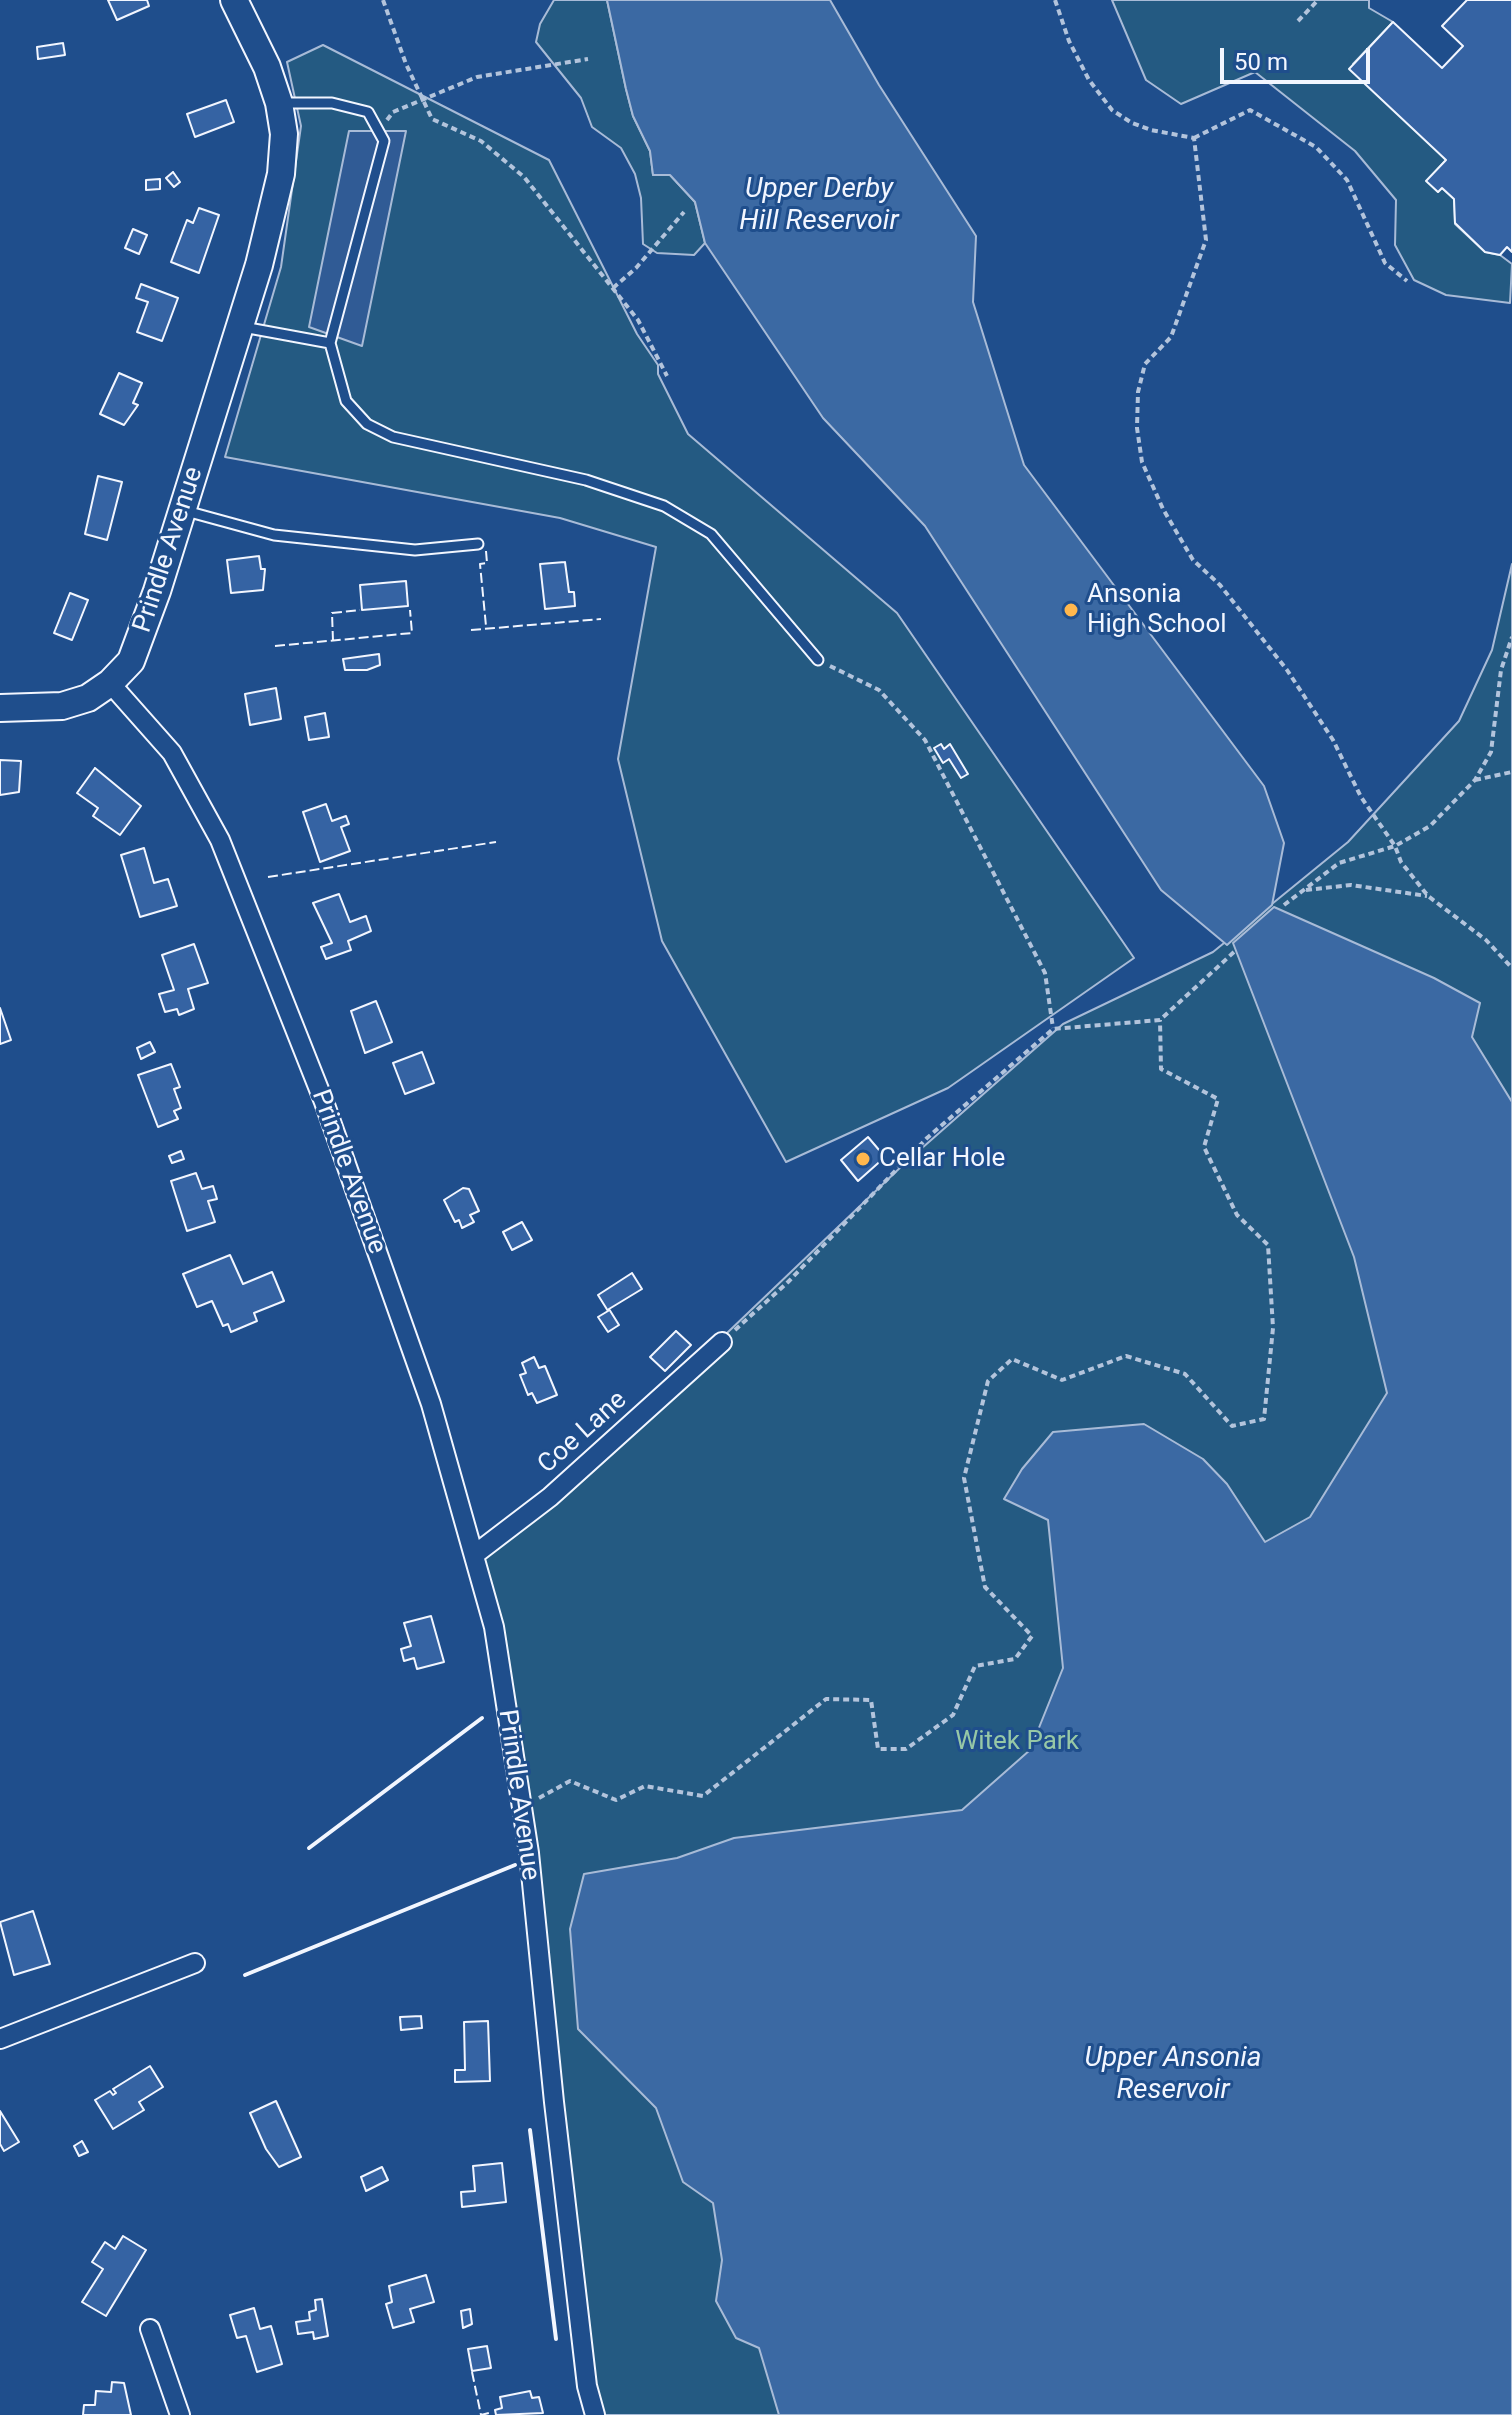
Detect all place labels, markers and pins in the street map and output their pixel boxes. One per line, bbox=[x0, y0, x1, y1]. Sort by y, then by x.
place label: Ansonia High School bbox=[1087, 579, 1227, 640]
marker: Ansonia High School bbox=[1062, 601, 1080, 619]
place label: Cellar Hole bbox=[879, 1143, 1005, 1175]
marker: Cellar Hole bbox=[854, 1150, 872, 1168]

